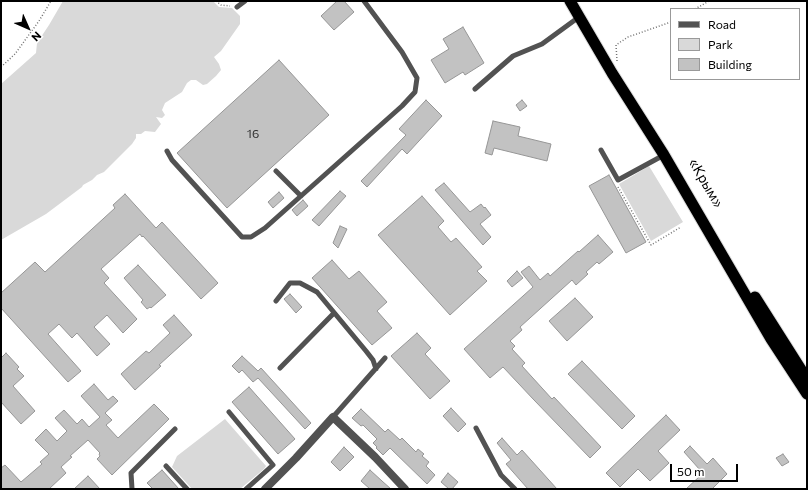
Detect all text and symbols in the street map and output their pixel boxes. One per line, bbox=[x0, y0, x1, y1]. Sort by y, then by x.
north arrow bbox=[8, 8, 48, 48]
legend bbox=[670, 8, 800, 80]
text: Road bbox=[708, 17, 736, 31]
text: N bbox=[29, 29, 44, 44]
text: Park bbox=[708, 37, 733, 51]
text: Building bbox=[708, 57, 752, 71]
house number: 16 bbox=[247, 127, 259, 141]
street label: «Крым» bbox=[685, 156, 727, 210]
scale bar bbox=[672, 456, 740, 482]
text: 50 m bbox=[677, 464, 705, 478]

